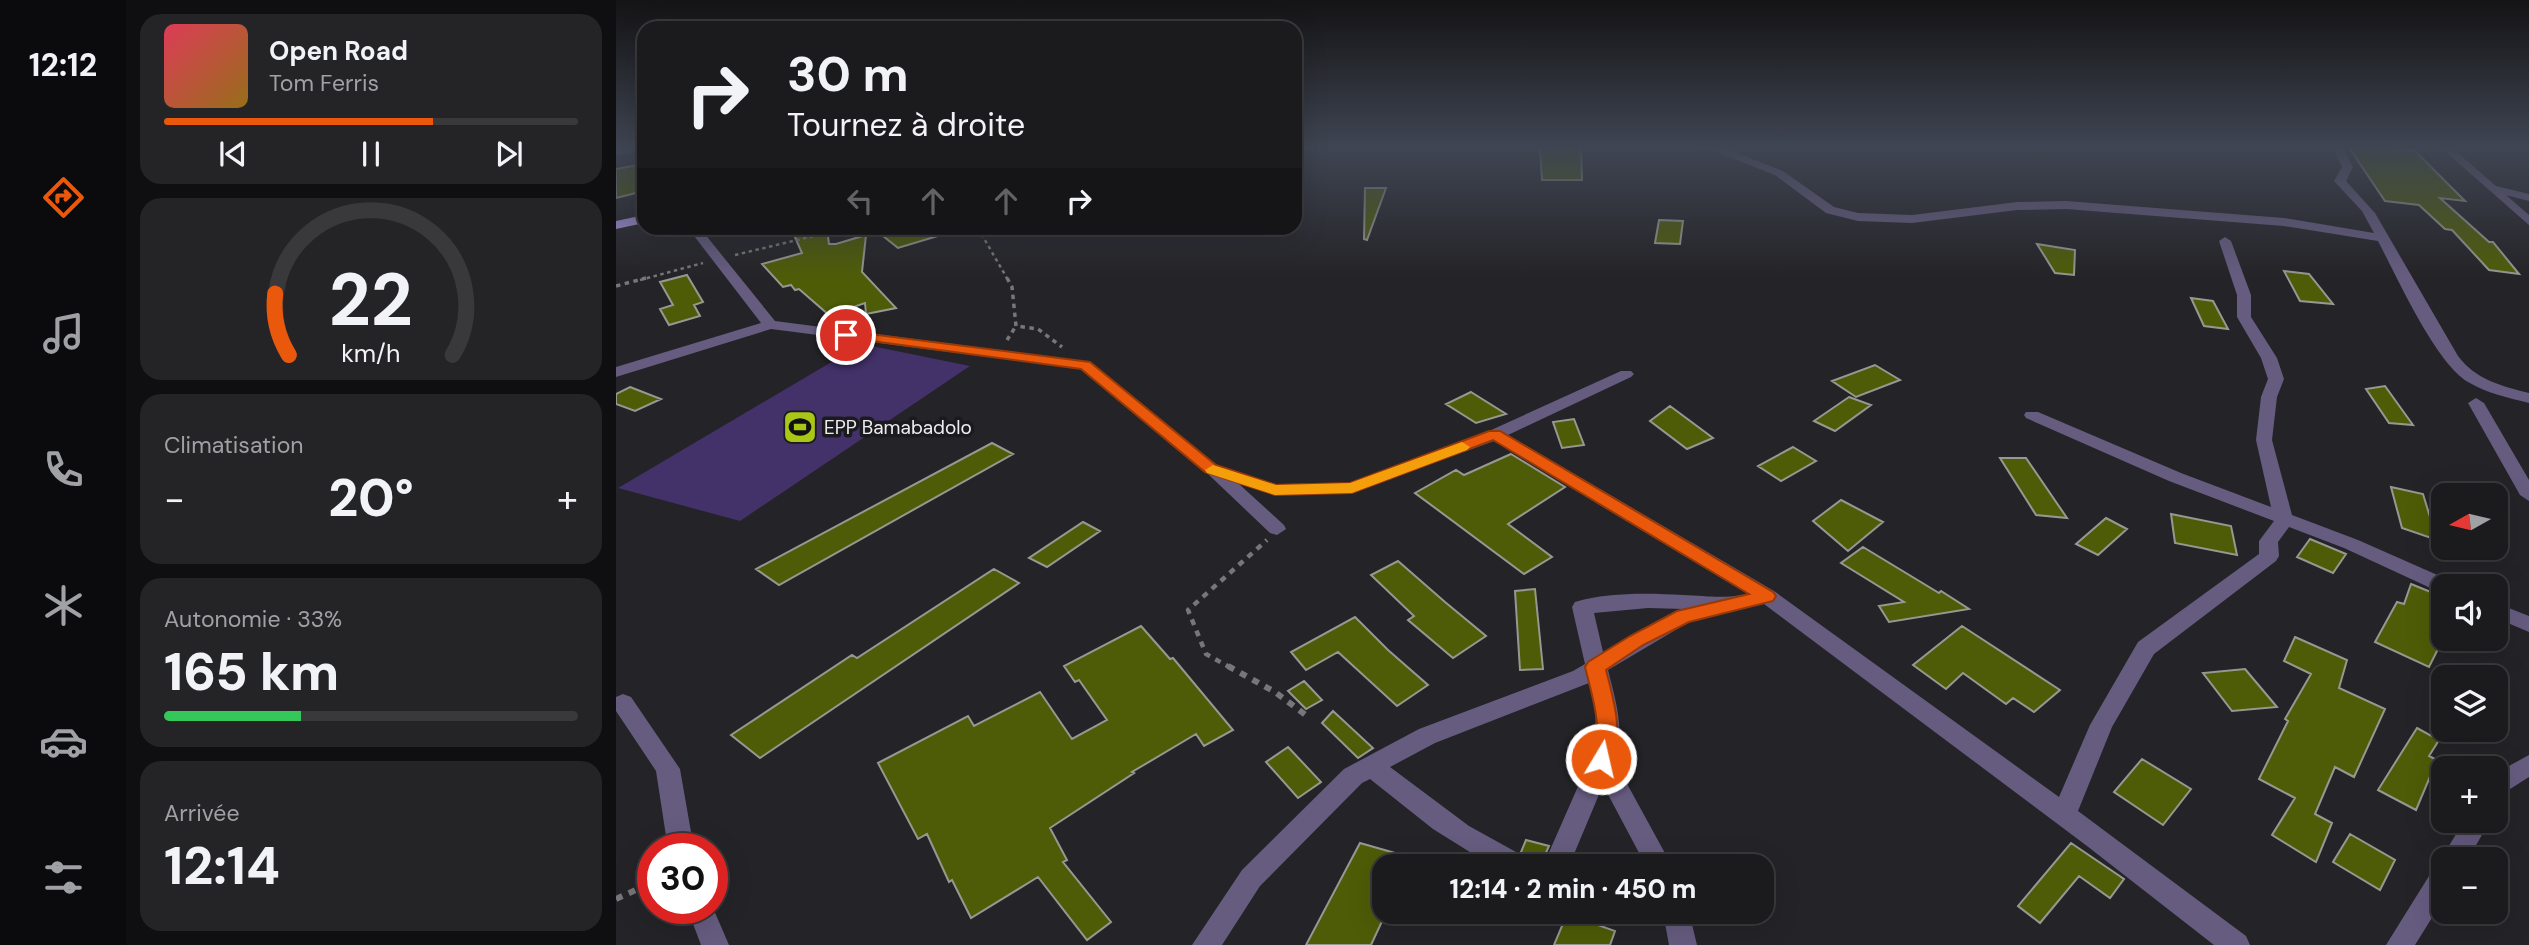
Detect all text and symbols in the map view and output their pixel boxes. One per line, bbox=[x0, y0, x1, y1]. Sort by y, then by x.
text: Open Road bbox=[269, 34, 408, 68]
text: 30 m bbox=[787, 42, 909, 106]
text: 12:12 bbox=[29, 44, 97, 86]
icon: right bbox=[672, 49, 763, 140]
text: Tom Ferris bbox=[269, 68, 379, 98]
text: Tournez à droite bbox=[787, 104, 1025, 146]
icon: previous bbox=[214, 135, 252, 173]
icon: pause bbox=[352, 135, 390, 173]
icon: next bbox=[490, 135, 528, 173]
icon: directions bbox=[39, 173, 88, 222]
icon: left bbox=[841, 182, 879, 220]
icon: ahead bbox=[914, 182, 952, 220]
icon: ahead bbox=[987, 182, 1025, 220]
icon: right bbox=[1060, 182, 1098, 220]
text: 22 bbox=[329, 253, 413, 348]
pin bbox=[816, 305, 876, 365]
icon: music bbox=[39, 309, 88, 358]
icon: arrive bbox=[827, 316, 865, 354]
text: km/h bbox=[341, 337, 401, 370]
sports icon: EPP Bamabadolo bbox=[781, 408, 819, 446]
place label: EPP Bamabadolo bbox=[824, 415, 972, 440]
text: Climatisation bbox=[164, 430, 303, 460]
icon: phone bbox=[39, 445, 88, 494]
text: 20° bbox=[328, 464, 414, 532]
text: − bbox=[164, 474, 185, 524]
text: + bbox=[557, 474, 578, 524]
north arrow bbox=[2431, 483, 2508, 560]
map controls bbox=[2431, 483, 2508, 924]
button: sound bbox=[2431, 574, 2508, 651]
icon: climate bbox=[39, 581, 88, 630]
text: Autonomie · 33% bbox=[164, 604, 342, 634]
text: 165 km bbox=[164, 638, 339, 706]
button: layers bbox=[2431, 665, 2508, 742]
icon: car bbox=[39, 717, 88, 766]
position arrow bbox=[1564, 722, 1638, 796]
button: + bbox=[2431, 756, 2508, 833]
text: Arrivée bbox=[164, 798, 240, 828]
text: 12:14 bbox=[164, 832, 280, 900]
speed limit sign: 30 bbox=[637, 833, 728, 924]
button: − bbox=[2431, 847, 2508, 924]
icon: filters bbox=[39, 853, 88, 902]
text: 12:14 · 2 min · 450 m bbox=[1450, 872, 1696, 906]

